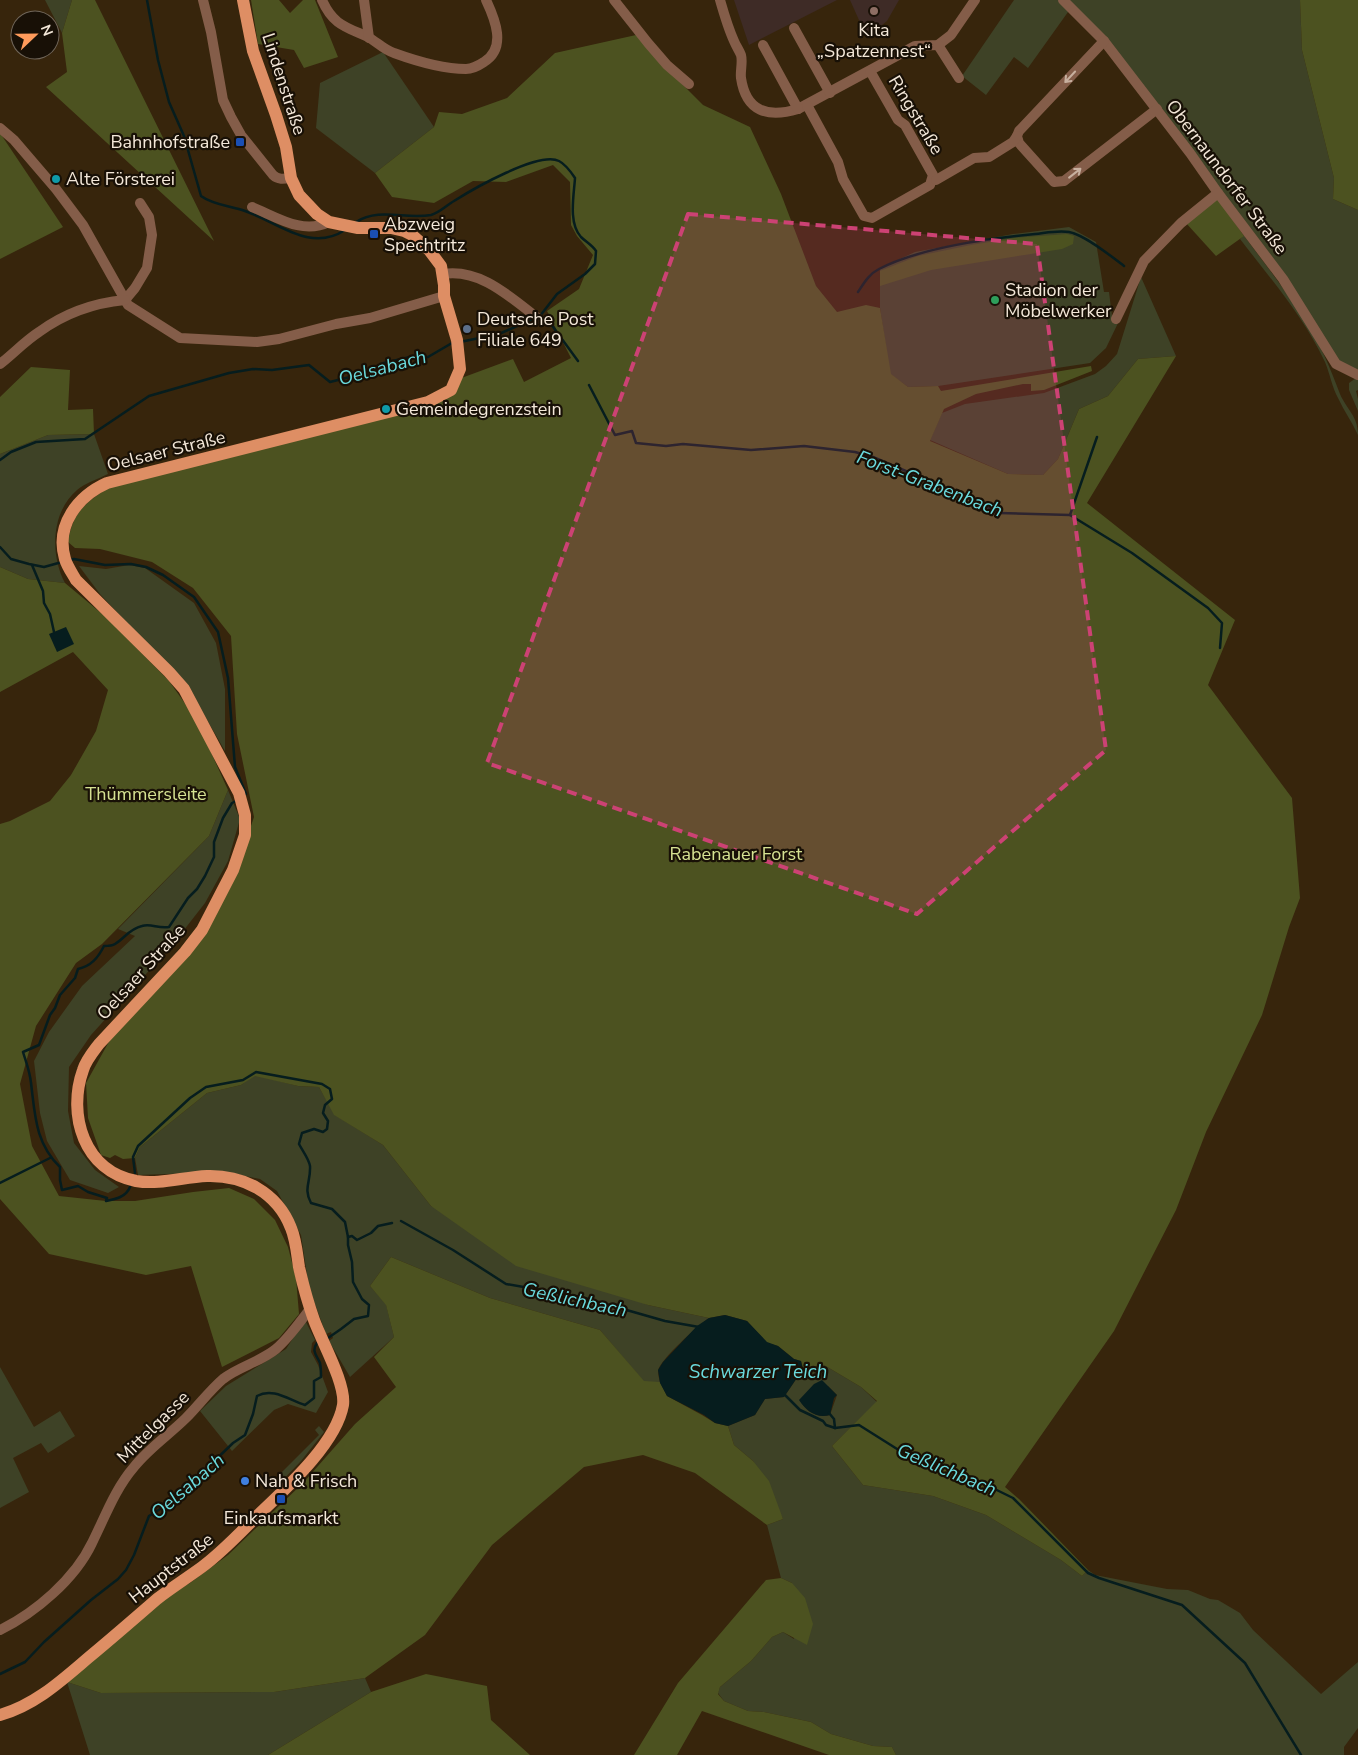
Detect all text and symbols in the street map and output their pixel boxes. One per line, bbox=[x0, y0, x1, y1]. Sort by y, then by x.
marker: Kita „Spatzennest“ bbox=[868, 5, 880, 17]
north arrow bbox=[10, 10, 60, 60]
place label: Kita „Spatzennest“ bbox=[817, 18, 931, 63]
text: N bbox=[36, 22, 57, 39]
street label: Lindenstraße bbox=[256, 30, 312, 138]
one-way arrow bbox=[1064, 70, 1076, 83]
street label: Ringstraße bbox=[883, 71, 949, 159]
street label: Obernaundorfer Straße bbox=[1161, 95, 1293, 259]
place label: Bahnhofstraße bbox=[110, 130, 230, 154]
marker: Bahnhofstraße bbox=[234, 136, 246, 148]
place label: Alte Försterei bbox=[66, 167, 175, 191]
one-way arrow bbox=[1068, 167, 1081, 178]
marker: Alte Försterei bbox=[50, 173, 62, 185]
place label: Abzweig Spechtritz bbox=[384, 212, 465, 257]
marker: Abzweig Spechtritz bbox=[368, 228, 380, 240]
place label: Stadion der Möbelwerker bbox=[1005, 278, 1112, 323]
marker: Stadion der Möbelwerker bbox=[989, 294, 1001, 306]
place label: Deutsche Post Filiale 649 bbox=[477, 307, 594, 352]
marker: Deutsche Post Filiale 649 bbox=[461, 323, 473, 335]
water label: Oelsabach bbox=[335, 344, 429, 392]
place label: Gemeindegrenzstein bbox=[396, 397, 562, 421]
marker: Gemeindegrenzstein bbox=[380, 403, 392, 415]
street label: Oelsaer Straße bbox=[104, 425, 228, 477]
water label: Forst-Grabenbach bbox=[853, 444, 1006, 524]
park label: Thümmersleite bbox=[85, 782, 207, 806]
park label: Rabenauer Forst bbox=[670, 842, 803, 866]
street label: Oelsaer Straße bbox=[91, 919, 191, 1025]
water label: Geßlichbach bbox=[520, 1276, 629, 1324]
water label: Schwarzer Teich bbox=[689, 1359, 827, 1385]
street label: Mittelgasse bbox=[111, 1385, 195, 1469]
water label: Geßlichbach bbox=[893, 1437, 1000, 1503]
water label: Oelsabach bbox=[145, 1447, 230, 1526]
place label: Nah & Frisch bbox=[255, 1469, 357, 1493]
marker: Nah & Frisch bbox=[239, 1475, 251, 1487]
marker: Einkaufsmarkt bbox=[275, 1493, 287, 1505]
place label: Einkaufsmarkt bbox=[224, 1506, 339, 1530]
street label: Hauptstraße bbox=[124, 1527, 218, 1609]

